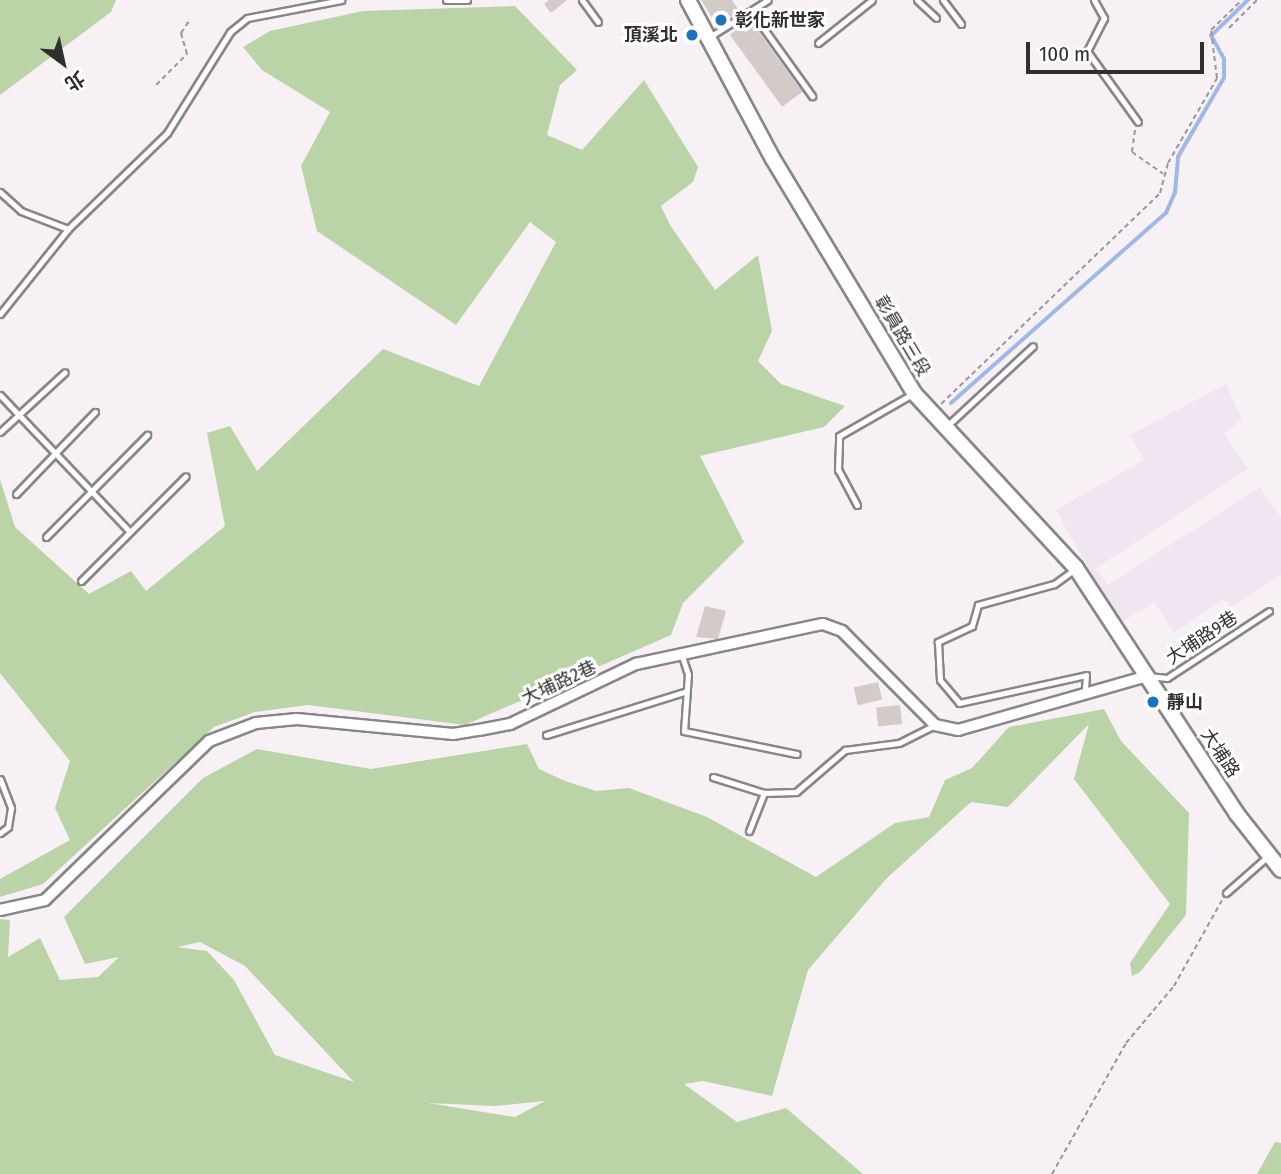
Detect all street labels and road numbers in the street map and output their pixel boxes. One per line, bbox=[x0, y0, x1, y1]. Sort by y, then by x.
street label: 彰員路三段 bbox=[870, 292, 934, 380]
street label: 大埔路9巷 bbox=[1162, 607, 1242, 669]
street label: 大埔路2巷 bbox=[518, 656, 600, 710]
street label: 大埔路 bbox=[1196, 724, 1244, 782]

